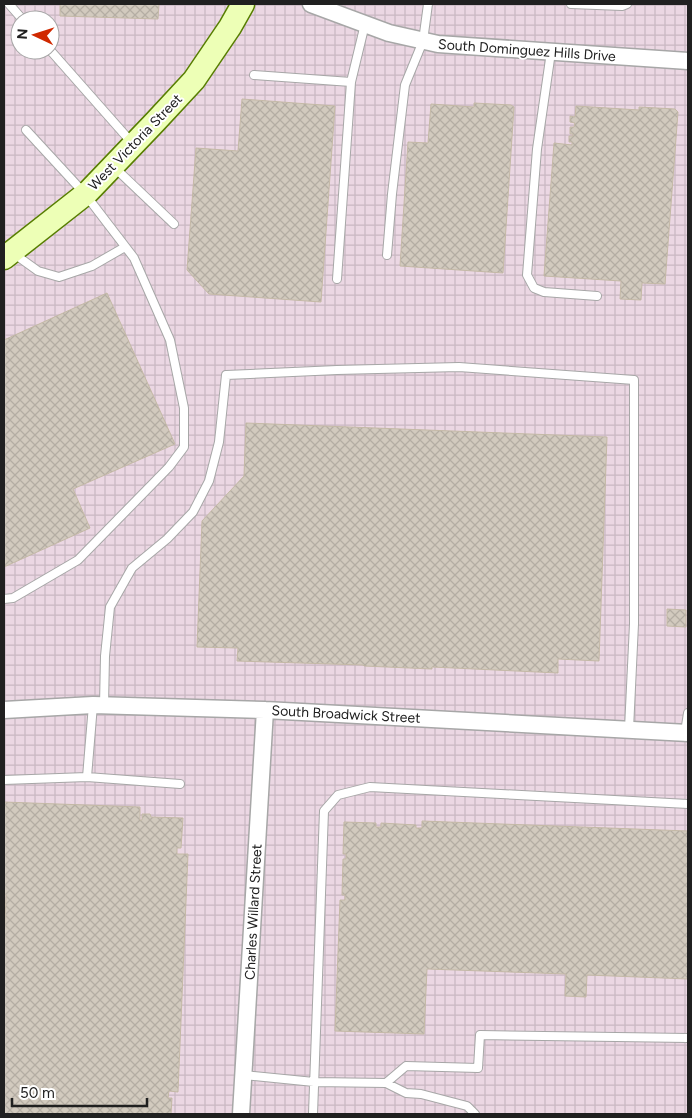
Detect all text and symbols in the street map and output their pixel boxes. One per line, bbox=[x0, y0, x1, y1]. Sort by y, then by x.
north arrow bbox=[10, 10, 60, 60]
text: N bbox=[14, 28, 31, 40]
street label: South Dominguez Hills Drive bbox=[438, 36, 617, 65]
street label: West Victoria Street bbox=[85, 91, 186, 194]
street label: South Broadwick Street bbox=[271, 702, 421, 727]
street label: Charles Willard Street bbox=[241, 844, 266, 980]
scale bar bbox=[12, 1076, 148, 1108]
text: 50 m bbox=[20, 1084, 55, 1102]

